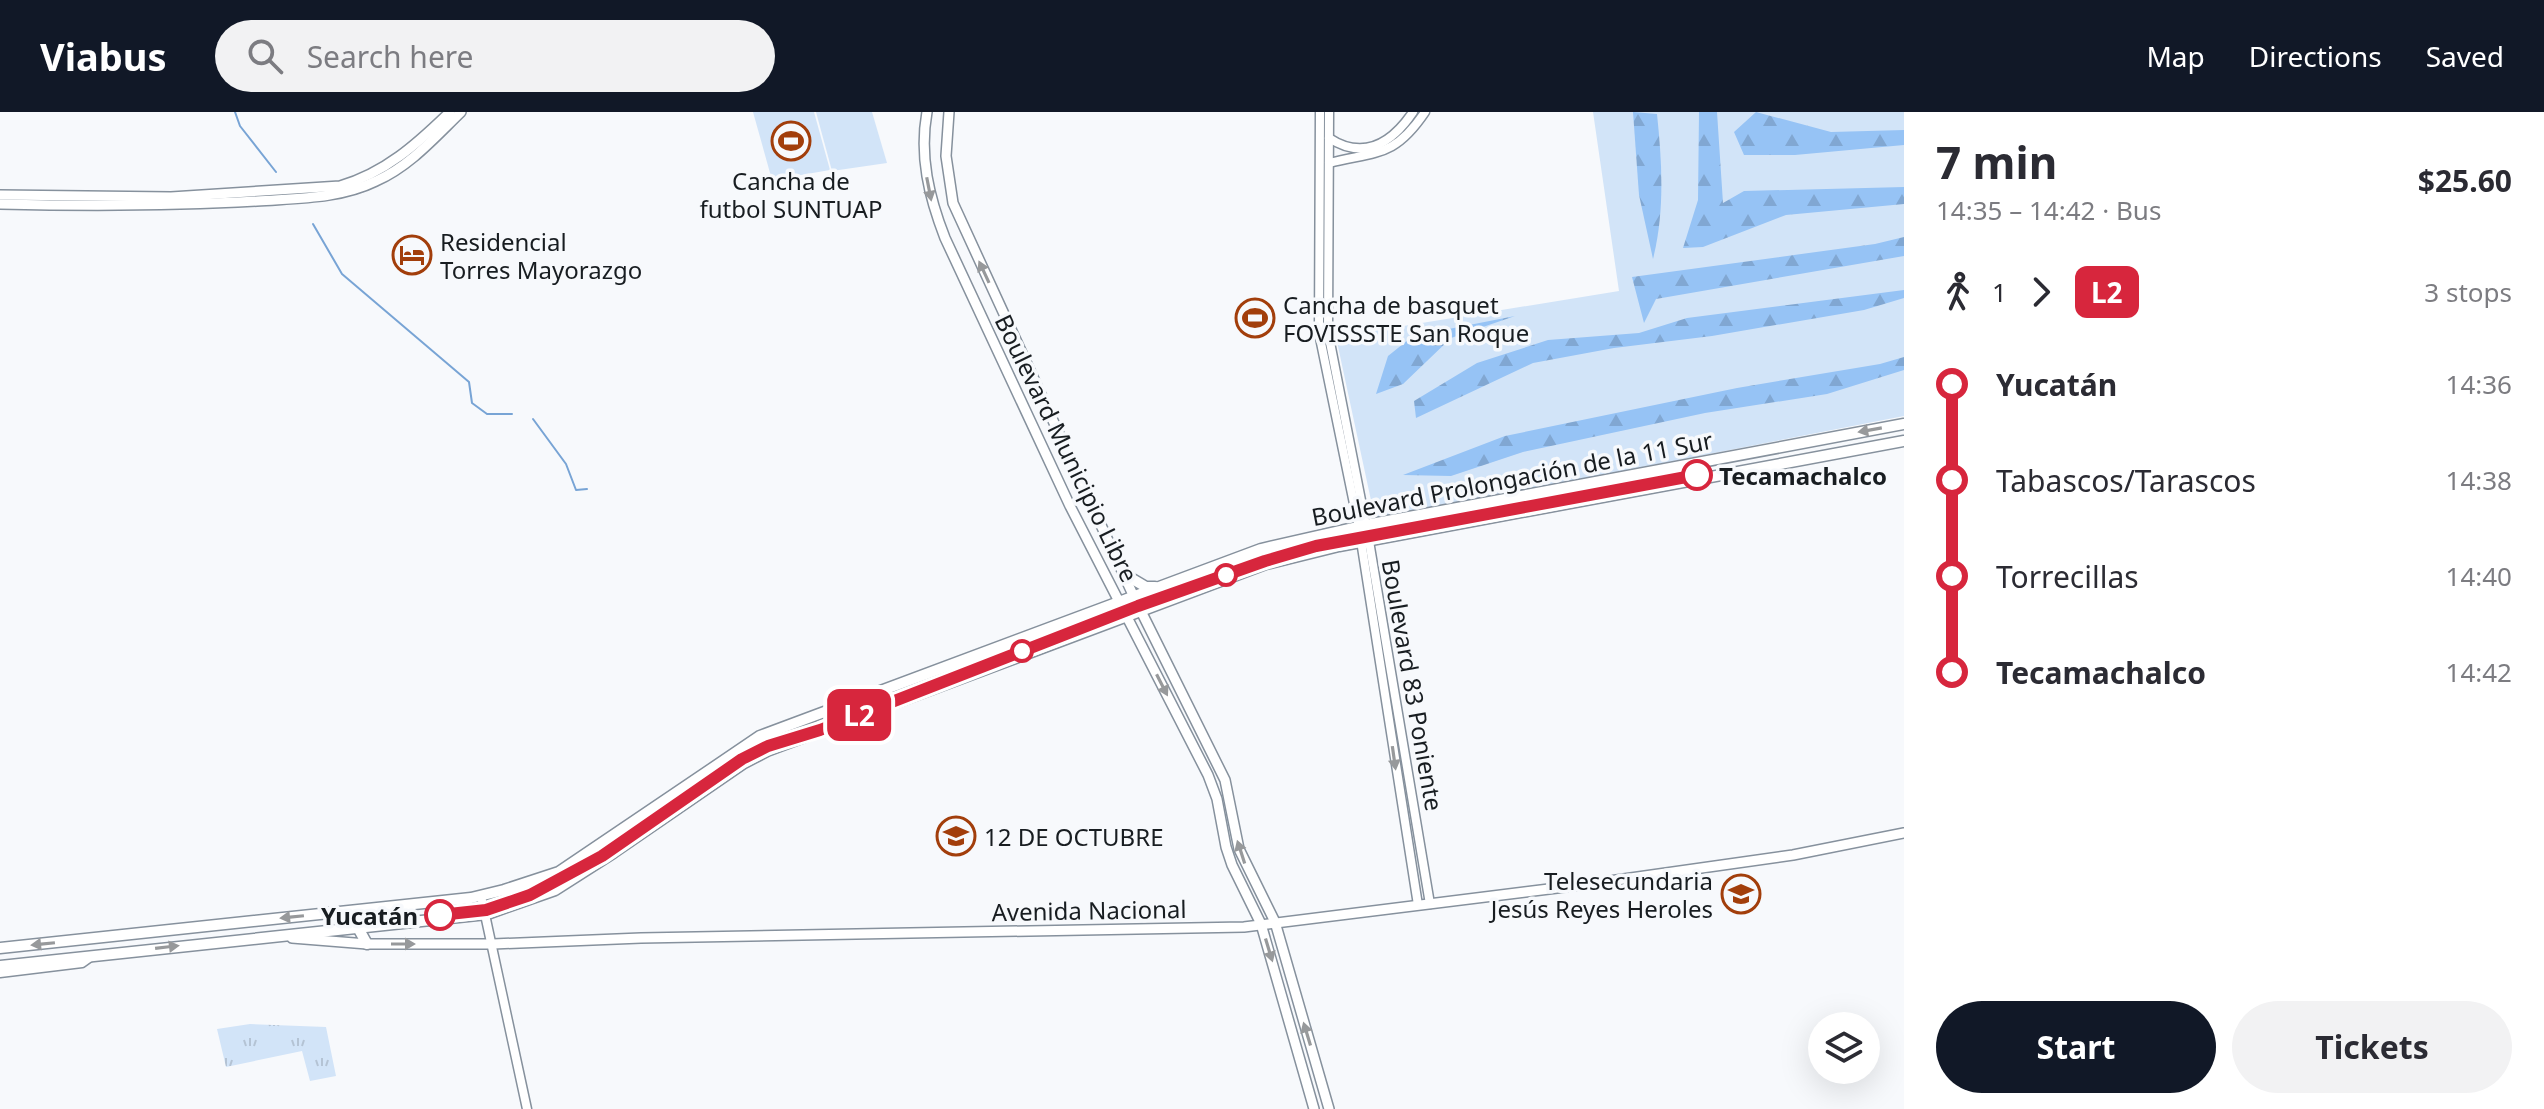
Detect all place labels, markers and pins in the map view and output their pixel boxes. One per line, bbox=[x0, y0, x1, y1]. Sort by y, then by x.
sports icon: Cancha de futbol SUNTUAP bbox=[770, 120, 812, 162]
place label: Cancha de futbol SUNTUAP bbox=[700, 164, 882, 225]
place label: Residencial Torres Mayorazgo bbox=[440, 225, 642, 286]
hotel icon: Residencial Torres Mayorazgo bbox=[391, 234, 433, 276]
place label: Cancha de basquet FOVISSSTE San Roque bbox=[1283, 288, 1529, 349]
sports icon: Cancha de basquet FOVISSSTE San Roque bbox=[1234, 297, 1276, 339]
place label: Tecamachalco bbox=[1719, 459, 1887, 492]
marker: Tecamachalco bbox=[1682, 460, 1712, 490]
unlabelled marker bbox=[1215, 564, 1237, 586]
unlabelled marker bbox=[1011, 640, 1033, 662]
school or university icon: 12 DE OCTUBRE bbox=[935, 815, 977, 857]
place label: 12 DE OCTUBRE bbox=[984, 820, 1163, 853]
place label: Telesecundaria Jesús Reyes Heroles bbox=[1489, 864, 1713, 925]
school or university icon: Telesecundaria Jesús Reyes Heroles bbox=[1720, 873, 1762, 915]
place label: Yucatán bbox=[321, 899, 418, 932]
marker: Yucatán bbox=[425, 900, 455, 930]

